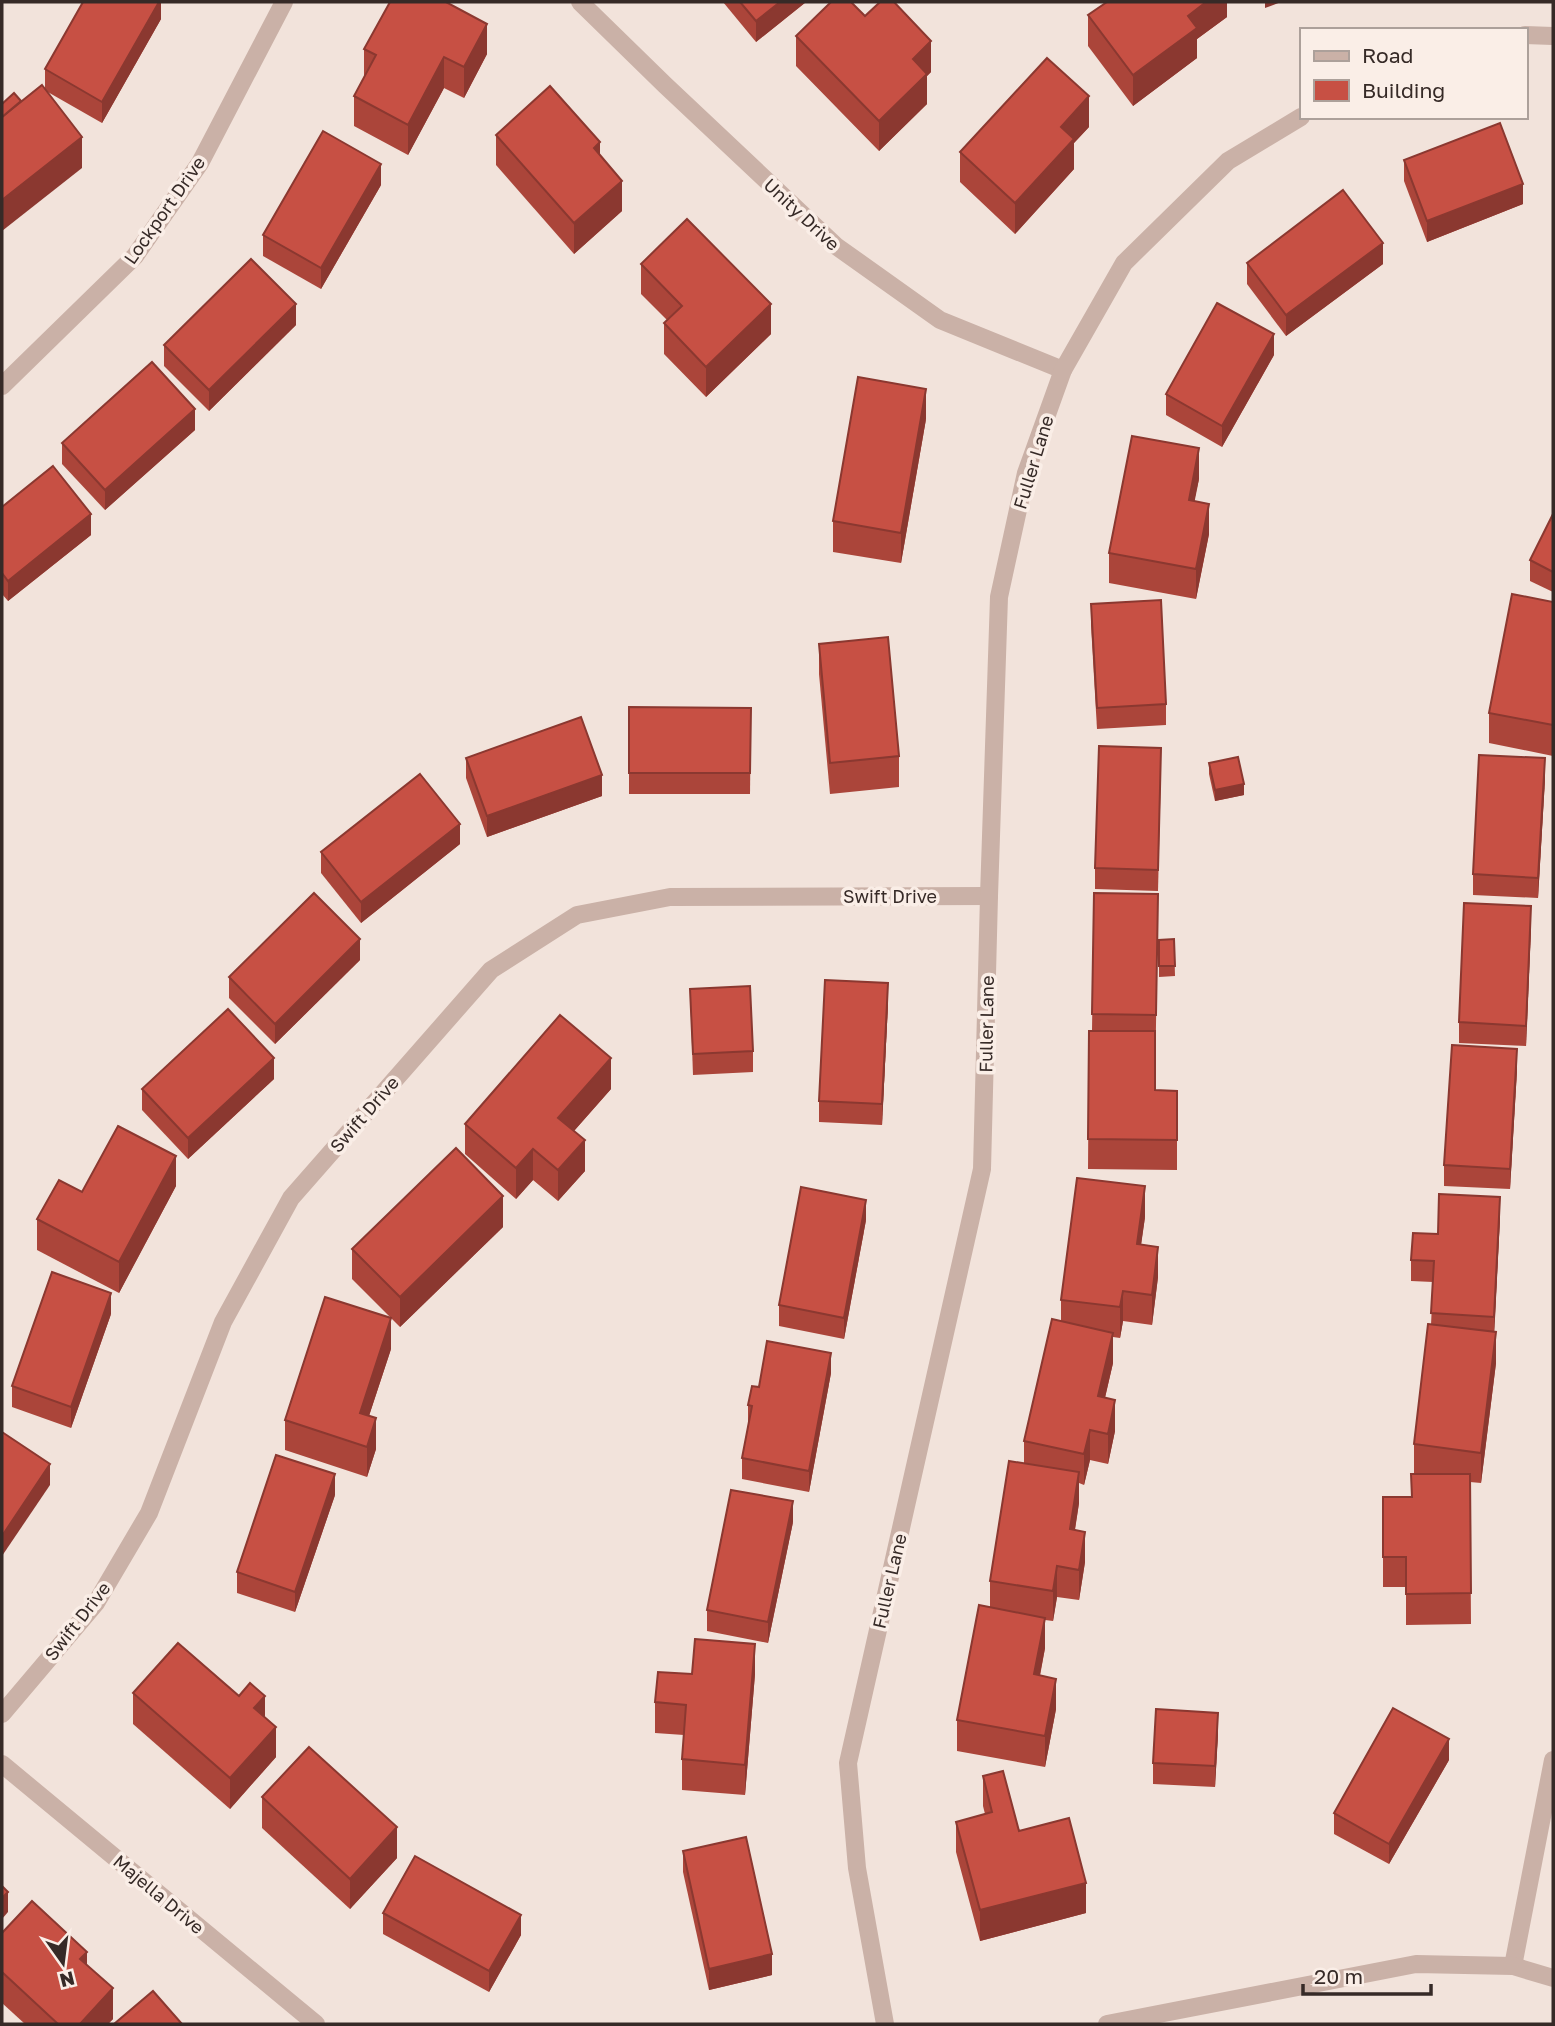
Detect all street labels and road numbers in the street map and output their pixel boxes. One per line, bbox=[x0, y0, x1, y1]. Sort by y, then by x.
street label: Lockport Drive bbox=[119, 152, 209, 268]
street label: Unity Drive bbox=[759, 173, 845, 255]
street label: Fuller Lane bbox=[1008, 412, 1058, 512]
street label: Swift Drive bbox=[843, 885, 937, 907]
street label: Fuller Lane bbox=[974, 975, 998, 1073]
street label: Swift Drive bbox=[325, 1071, 403, 1157]
street label: Fuller Lane bbox=[867, 1531, 911, 1631]
street label: Swift Drive bbox=[39, 1577, 115, 1665]
street label: Majella Drive bbox=[109, 1850, 209, 1938]

